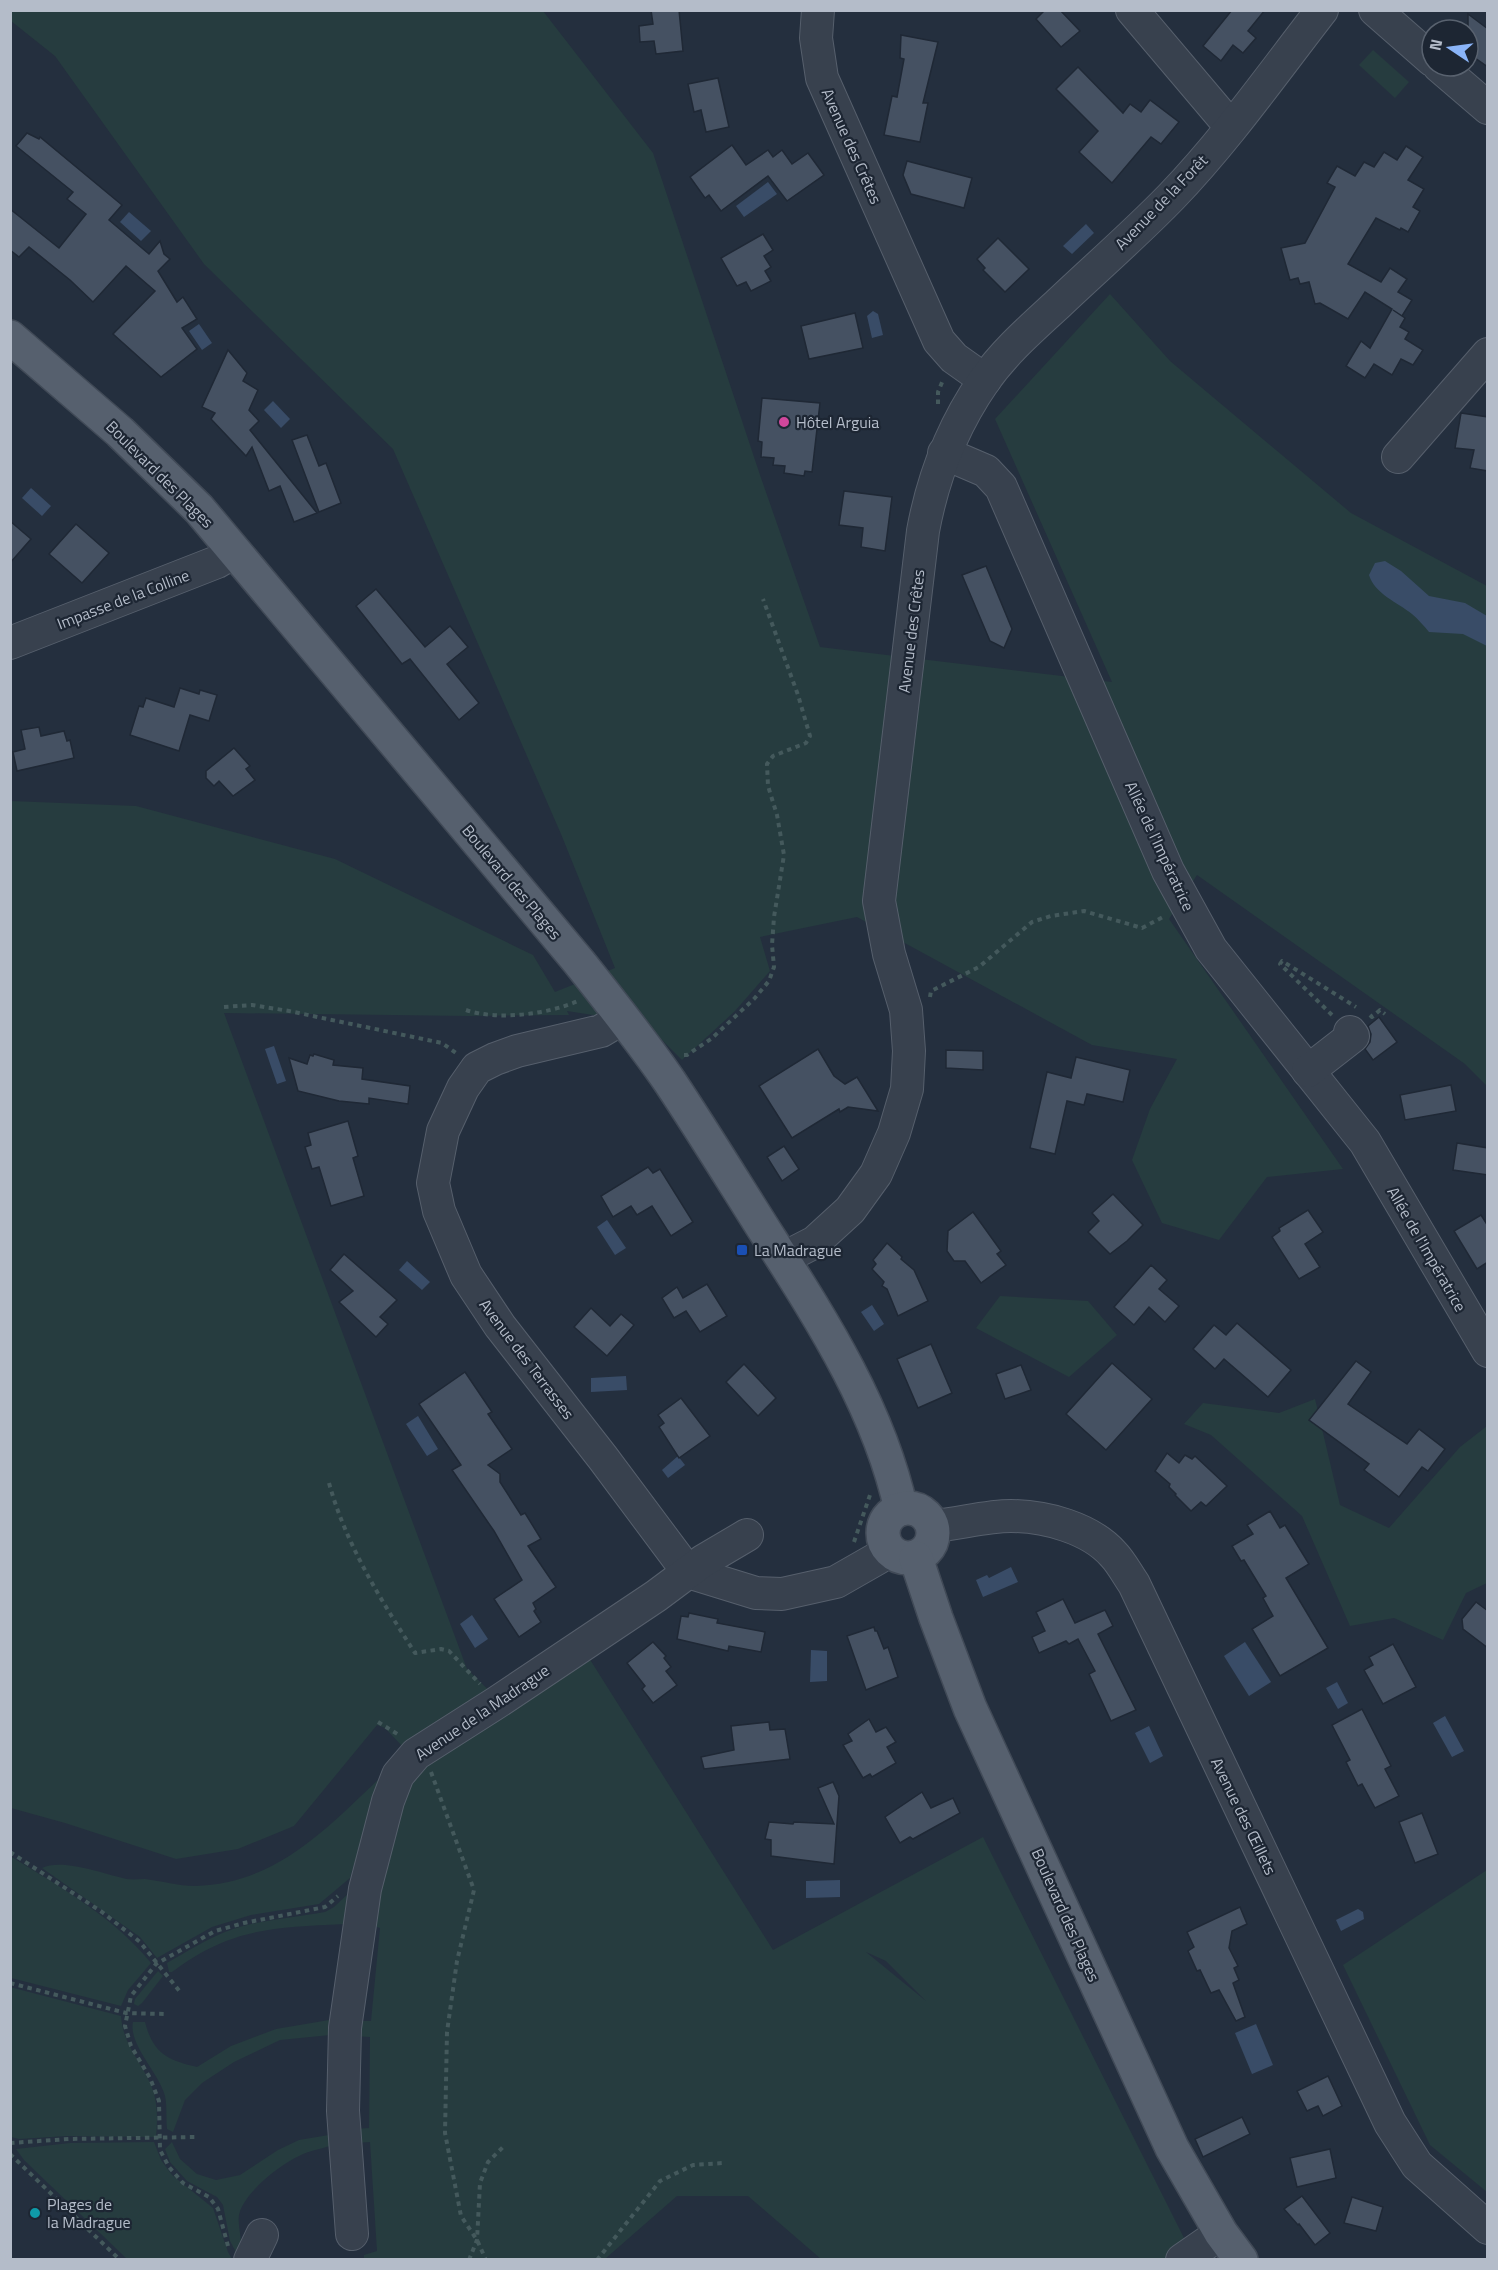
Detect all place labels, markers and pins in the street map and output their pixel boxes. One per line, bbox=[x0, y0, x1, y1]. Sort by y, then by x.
place label: Hôtel Arguia bbox=[796, 410, 879, 434]
marker: Hôtel Arguia bbox=[777, 415, 791, 429]
place label: La Madrague bbox=[754, 1238, 841, 1262]
marker: La Madrague bbox=[735, 1243, 749, 1257]
place label: Plages de la Madrague bbox=[47, 2192, 131, 2234]
marker: Plages de la Madrague bbox=[28, 2206, 42, 2220]

